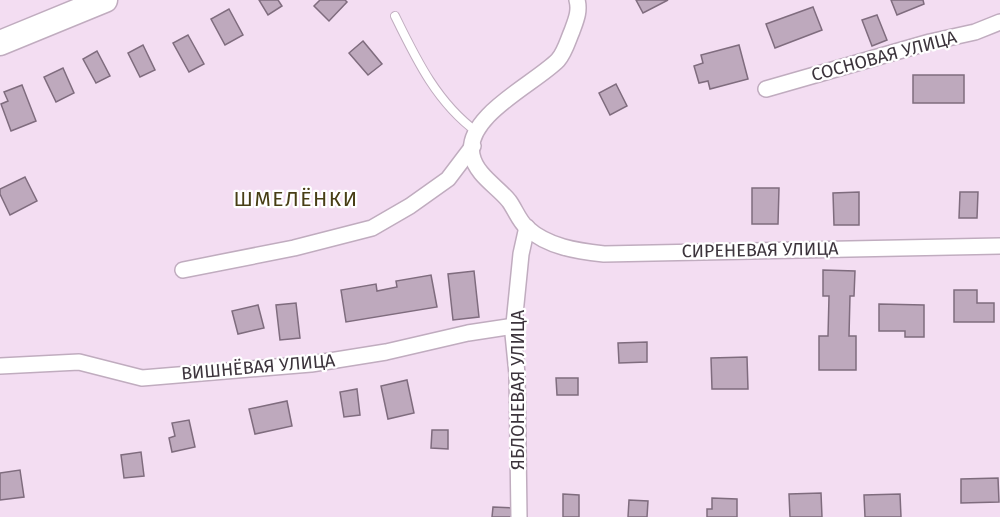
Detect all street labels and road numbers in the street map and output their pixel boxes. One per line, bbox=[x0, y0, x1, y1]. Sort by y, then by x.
street label: СОСНОВАЯ УЛИЦА bbox=[809, 26, 960, 86]
street label: СИРЕНЕВАЯ УЛИЦА bbox=[681, 238, 839, 262]
street label: ЯБЛОНЕВАЯ УЛИЦА bbox=[507, 309, 529, 470]
street label: ВИШНЁВАЯ УЛИЦА bbox=[180, 349, 337, 385]

